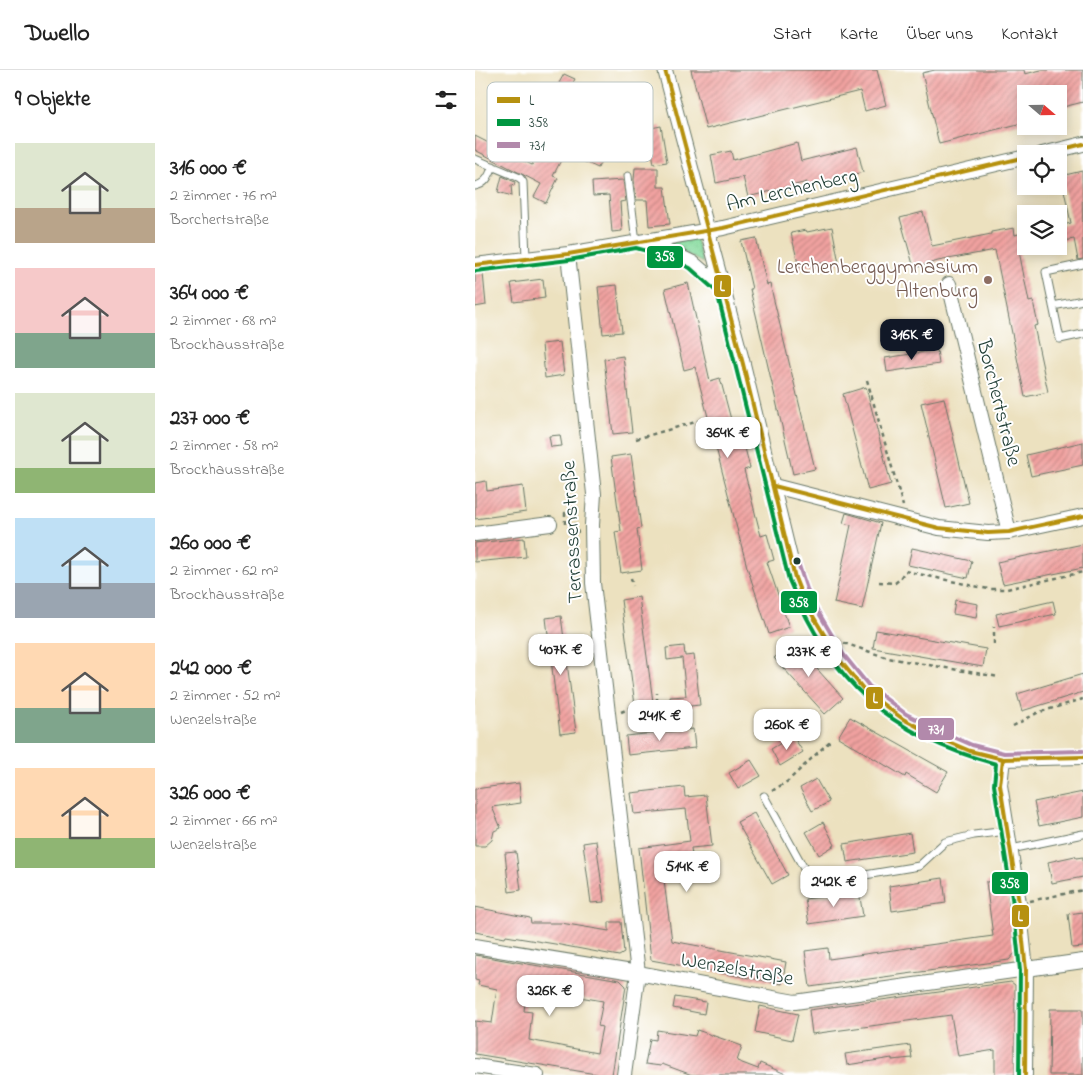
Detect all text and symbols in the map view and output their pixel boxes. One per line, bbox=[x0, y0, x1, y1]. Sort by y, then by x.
text: Dwello bbox=[25, 17, 90, 52]
text: Start bbox=[773, 22, 812, 48]
text: Karte bbox=[840, 22, 878, 48]
text: Über uns bbox=[906, 22, 973, 48]
text: Kontakt bbox=[1001, 22, 1058, 48]
legend bbox=[487, 82, 653, 162]
text: 9 Objekte bbox=[15, 85, 90, 115]
north arrow bbox=[1017, 85, 1067, 135]
map controls bbox=[1017, 85, 1067, 255]
icon: filters bbox=[432, 86, 460, 114]
text: L bbox=[529, 91, 535, 112]
text: 358 bbox=[529, 113, 548, 134]
text: 731 bbox=[529, 136, 546, 157]
button: locate bbox=[1017, 145, 1067, 195]
text: 316 000 € bbox=[170, 154, 247, 184]
street label: Am Lerchenberg bbox=[723, 161, 861, 223]
icon: home bbox=[55, 163, 115, 223]
text: 2 Zimmer · 76 m² bbox=[170, 184, 277, 208]
button: layers bbox=[1017, 205, 1067, 255]
text: Borchertstraße bbox=[170, 208, 269, 232]
line badge: 358 bbox=[646, 245, 684, 269]
text: 358 bbox=[654, 247, 675, 268]
place label: Lerchenberggymnasium Altenburg bbox=[777, 253, 978, 309]
line badge: L bbox=[713, 274, 732, 298]
marker: Lerchenberggymnasium Altenburg bbox=[982, 274, 994, 286]
text: L bbox=[719, 277, 725, 298]
text: 364 000 € bbox=[170, 279, 249, 309]
icon: home bbox=[55, 288, 115, 348]
text: 2 Zimmer · 68 m² bbox=[170, 309, 277, 333]
pin: 316K € bbox=[871, 318, 953, 361]
text: 316K € bbox=[891, 323, 933, 347]
text: Brockhausstraße bbox=[170, 333, 284, 357]
street label: Borchertstraße bbox=[967, 335, 1028, 470]
text: 237 000 € bbox=[170, 404, 250, 434]
icon: home bbox=[55, 413, 115, 473]
pin: 364K € bbox=[687, 416, 769, 459]
text: 364K € bbox=[706, 421, 750, 445]
text: 2 Zimmer · 58 m² bbox=[170, 434, 279, 458]
text: Brockhausstraße bbox=[170, 458, 284, 482]
street label: Terrassenstraße bbox=[554, 459, 592, 604]
text: 260 000 € bbox=[170, 529, 251, 559]
icon: home bbox=[55, 538, 115, 598]
unlabelled marker bbox=[792, 556, 802, 566]
text: 2 Zimmer · 62 m² bbox=[170, 559, 278, 583]
text: Brockhausstraße bbox=[170, 583, 284, 607]
line badge: 358 bbox=[780, 590, 818, 614]
text: 358 bbox=[788, 593, 809, 614]
pin: 407K € bbox=[520, 634, 602, 676]
pin: 237K € bbox=[768, 636, 850, 678]
text: 407K € bbox=[539, 638, 583, 662]
text: 237K € bbox=[787, 640, 831, 664]
text: 242 000 € bbox=[170, 654, 252, 684]
icon: home bbox=[55, 663, 115, 723]
text: 2 Zimmer · 52 m² bbox=[170, 684, 281, 708]
line badge: L bbox=[865, 686, 884, 710]
text: L bbox=[872, 689, 878, 710]
pin: 241K € bbox=[619, 700, 701, 742]
text: 241K € bbox=[639, 704, 681, 728]
text: Wenzelstraße bbox=[170, 708, 257, 732]
pin: 260K € bbox=[746, 708, 828, 751]
text: 260K € bbox=[765, 713, 809, 737]
line badge: 731 bbox=[917, 717, 955, 741]
text: 731 bbox=[928, 720, 945, 741]
text: 326 000 € bbox=[170, 779, 251, 809]
icon: home bbox=[55, 788, 115, 848]
text: 2 Zimmer · 66 m² bbox=[170, 809, 278, 833]
text: Wenzelstraße bbox=[170, 833, 257, 857]
pin: 514K € bbox=[646, 850, 728, 893]
text: 514K € bbox=[665, 855, 709, 879]
pin: 242K € bbox=[793, 866, 875, 908]
text: 242K € bbox=[811, 870, 857, 894]
line badge: 358 bbox=[991, 871, 1029, 895]
text: 358 bbox=[999, 874, 1020, 895]
line badge: L bbox=[1011, 904, 1030, 928]
text: L bbox=[1017, 907, 1023, 928]
street label: Wenzelstraße bbox=[678, 945, 796, 995]
pin: 326K € bbox=[509, 974, 591, 1017]
text: 326K € bbox=[528, 979, 572, 1003]

